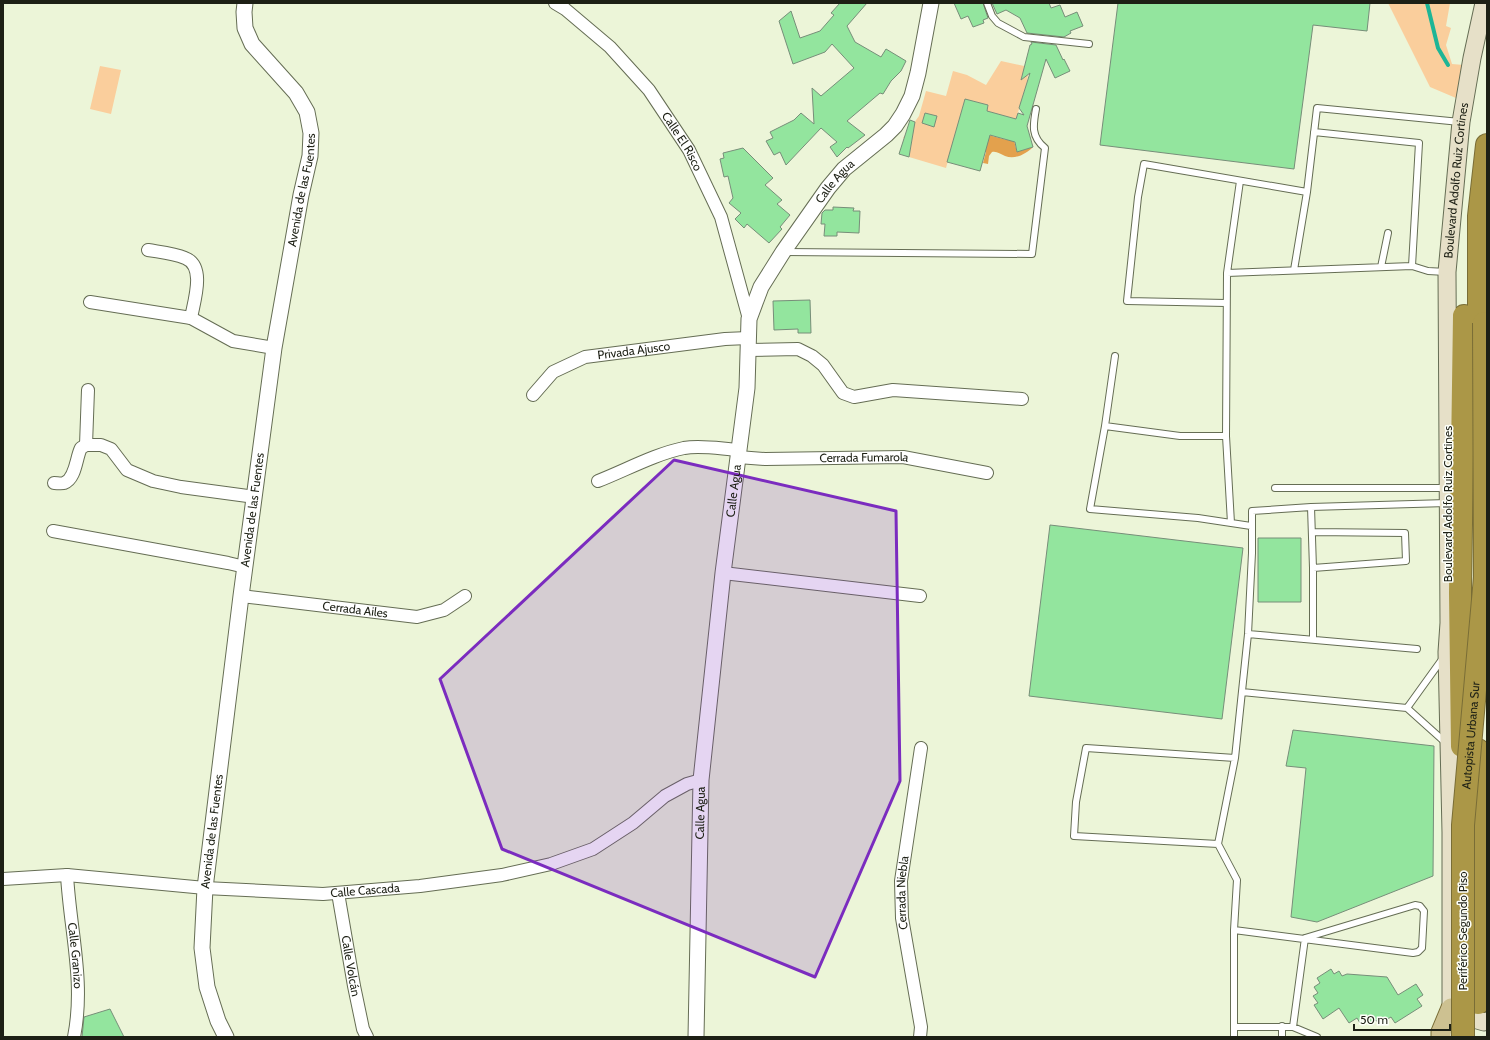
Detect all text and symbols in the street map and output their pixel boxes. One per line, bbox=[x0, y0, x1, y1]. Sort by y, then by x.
street label: Boulevard Adolfo Ruiz Cortines bbox=[1440, 101, 1471, 259]
street label: Calle El Risco bbox=[659, 109, 706, 174]
street label: Avenida de las Fuentes bbox=[284, 133, 318, 248]
street label: Calle Agua bbox=[812, 156, 857, 206]
street label: Privada Ajusco bbox=[597, 338, 671, 362]
street label: Boulevard Adolfo Ruiz Cortines bbox=[1440, 426, 1455, 582]
street label: Cerrada Fumarola bbox=[819, 449, 910, 465]
street label: Avenida de las Fuentes bbox=[237, 452, 267, 568]
street label: Calle Agua bbox=[722, 463, 744, 518]
street label: Cerrada Ailes bbox=[322, 598, 389, 620]
street label: Autopista Urbana Sur bbox=[1458, 681, 1483, 790]
street label: Avenida de las Fuentes bbox=[197, 773, 226, 889]
street label: Calle Agua bbox=[692, 786, 708, 840]
street label: Cerrada Niebla bbox=[893, 854, 912, 931]
street label: Periférico Segundo Piso bbox=[1455, 871, 1470, 991]
street label: Calle Cascada bbox=[330, 880, 400, 900]
street label: Calle Granizo bbox=[65, 922, 86, 989]
street label: Calle Volcán bbox=[338, 934, 364, 998]
scale bar bbox=[1354, 1006, 1450, 1032]
text: 50 m bbox=[1360, 1012, 1388, 1027]

